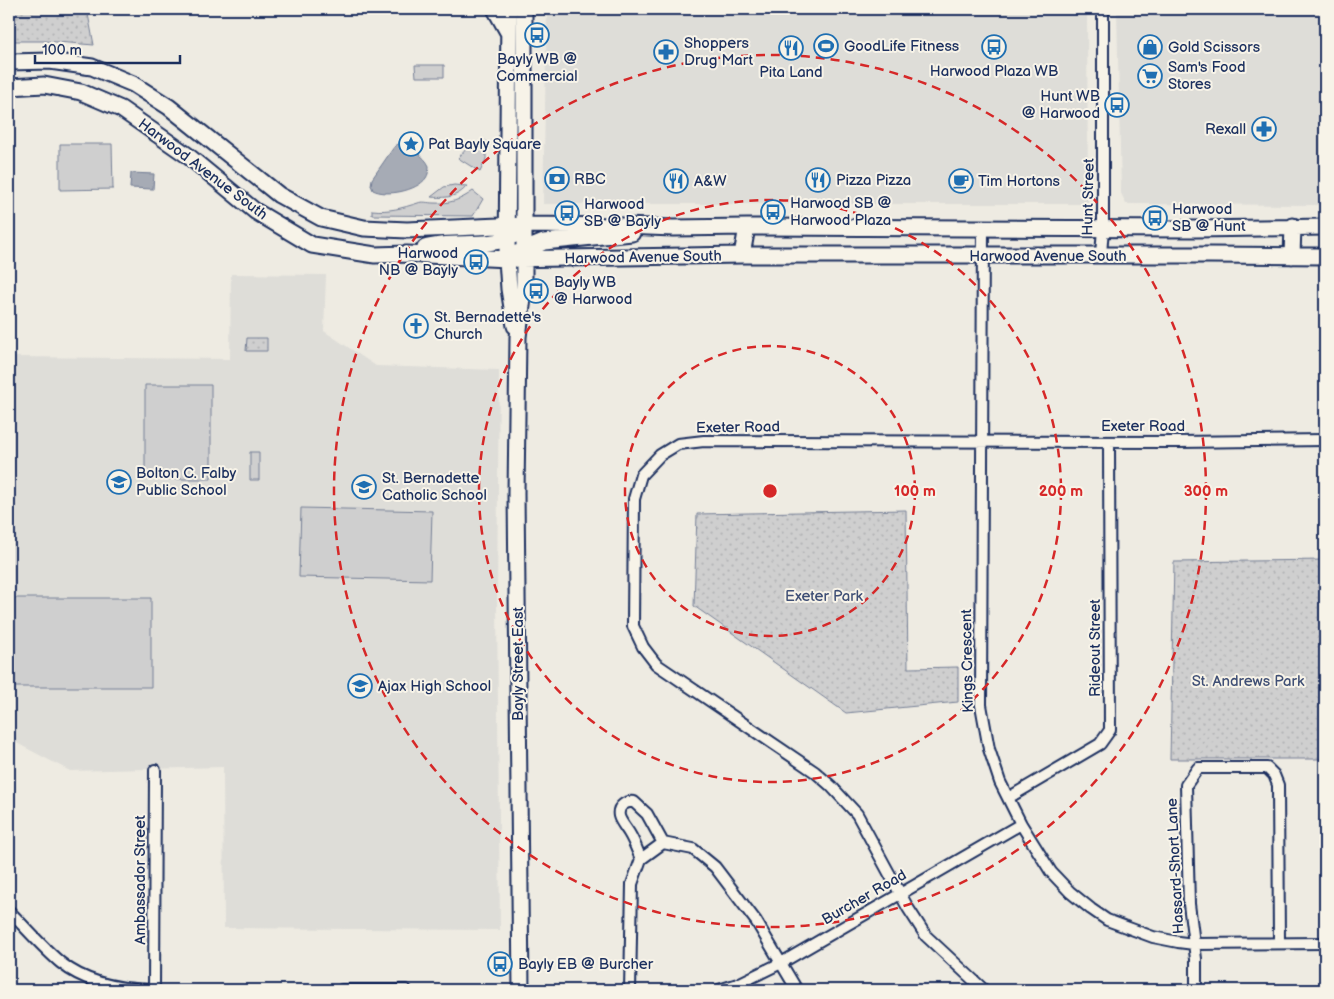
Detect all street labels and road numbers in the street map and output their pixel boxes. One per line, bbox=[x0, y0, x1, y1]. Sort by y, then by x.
street label: Harwood Avenue South bbox=[134, 114, 271, 224]
street label: Hunt Street bbox=[1078, 158, 1099, 236]
street label: Harwood Avenue South bbox=[564, 247, 722, 268]
street label: Harwood Avenue South bbox=[969, 247, 1127, 266]
street label: Exeter Road bbox=[696, 417, 780, 438]
street label: Exeter Road bbox=[1101, 417, 1185, 436]
street label: Rideout Street bbox=[1086, 599, 1105, 697]
street label: Bayly Street East bbox=[509, 607, 528, 721]
street label: Kings Crescent bbox=[957, 609, 978, 713]
street label: Hassard-Short Lane bbox=[1162, 797, 1189, 934]
street label: Ambassador Street bbox=[131, 815, 150, 945]
street label: Burcher Road bbox=[819, 866, 910, 929]

